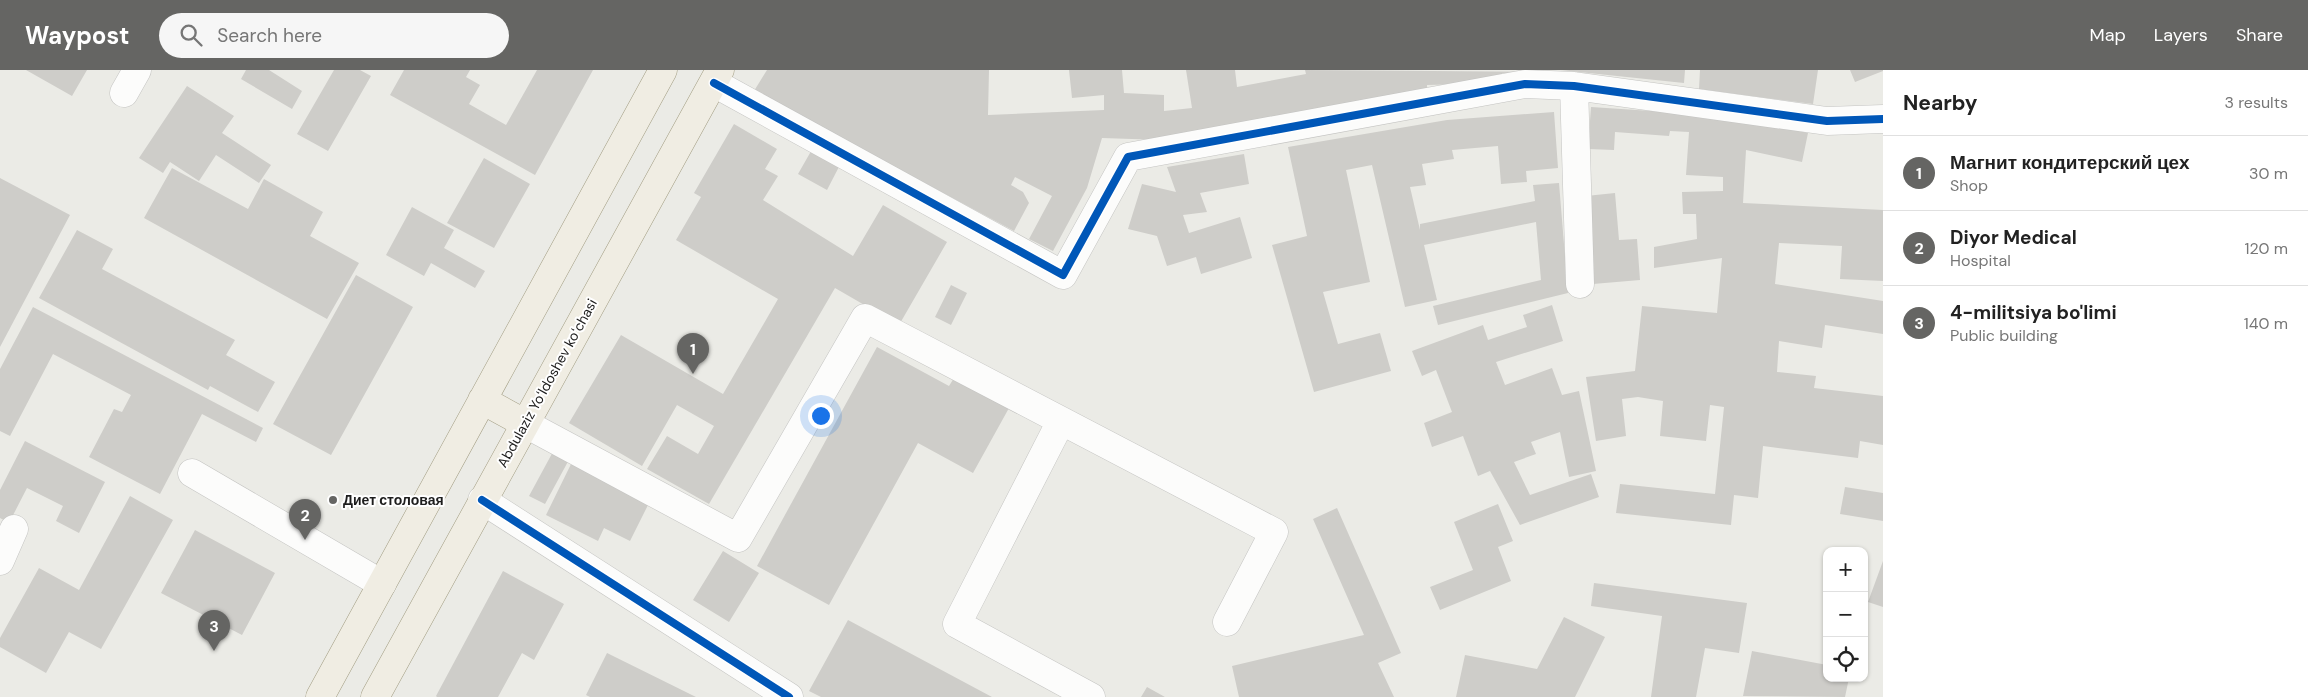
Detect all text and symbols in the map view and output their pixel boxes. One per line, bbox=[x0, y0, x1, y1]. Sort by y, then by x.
search box bbox=[159, 13, 509, 58]
text: Waypost bbox=[25, 20, 129, 51]
icon: search bbox=[177, 21, 205, 49]
text: Search here bbox=[217, 23, 322, 48]
text: Map bbox=[2090, 23, 2126, 47]
text: Layers bbox=[2154, 23, 2208, 47]
text: Share bbox=[2236, 23, 2283, 47]
text: Nearby bbox=[1903, 89, 1977, 117]
text: 3 results bbox=[2225, 92, 2288, 113]
text: Магнит кондитерский цех bbox=[1950, 150, 2190, 175]
text: 1 bbox=[1916, 163, 1922, 184]
text: 30 m bbox=[2249, 163, 2288, 184]
text: Shop bbox=[1950, 175, 1988, 196]
text: Diyor Medical bbox=[1950, 225, 2077, 250]
text: 2 bbox=[1914, 238, 1924, 259]
text: 120 m bbox=[2244, 238, 2288, 259]
text: Hospital bbox=[1950, 250, 2011, 271]
street label: Abdulaziz Yoʻldoshev koʻchasi bbox=[493, 296, 601, 470]
text: 4-militsiya bo'limi bbox=[1950, 300, 2117, 325]
text: 3 bbox=[1914, 313, 1924, 334]
text: 140 m bbox=[2244, 313, 2288, 334]
text: Public building bbox=[1950, 325, 2058, 346]
pin: 1 bbox=[677, 333, 709, 374]
your location bbox=[808, 403, 834, 429]
place label: Диет столовая bbox=[343, 491, 444, 509]
marker: Диет столовая bbox=[327, 494, 339, 506]
pin: 2 bbox=[289, 499, 321, 540]
map controls bbox=[1823, 547, 1868, 682]
button: + bbox=[1823, 547, 1868, 592]
button: − bbox=[1823, 592, 1868, 637]
pin: 3 bbox=[198, 610, 230, 651]
button: locate bbox=[1823, 637, 1868, 682]

